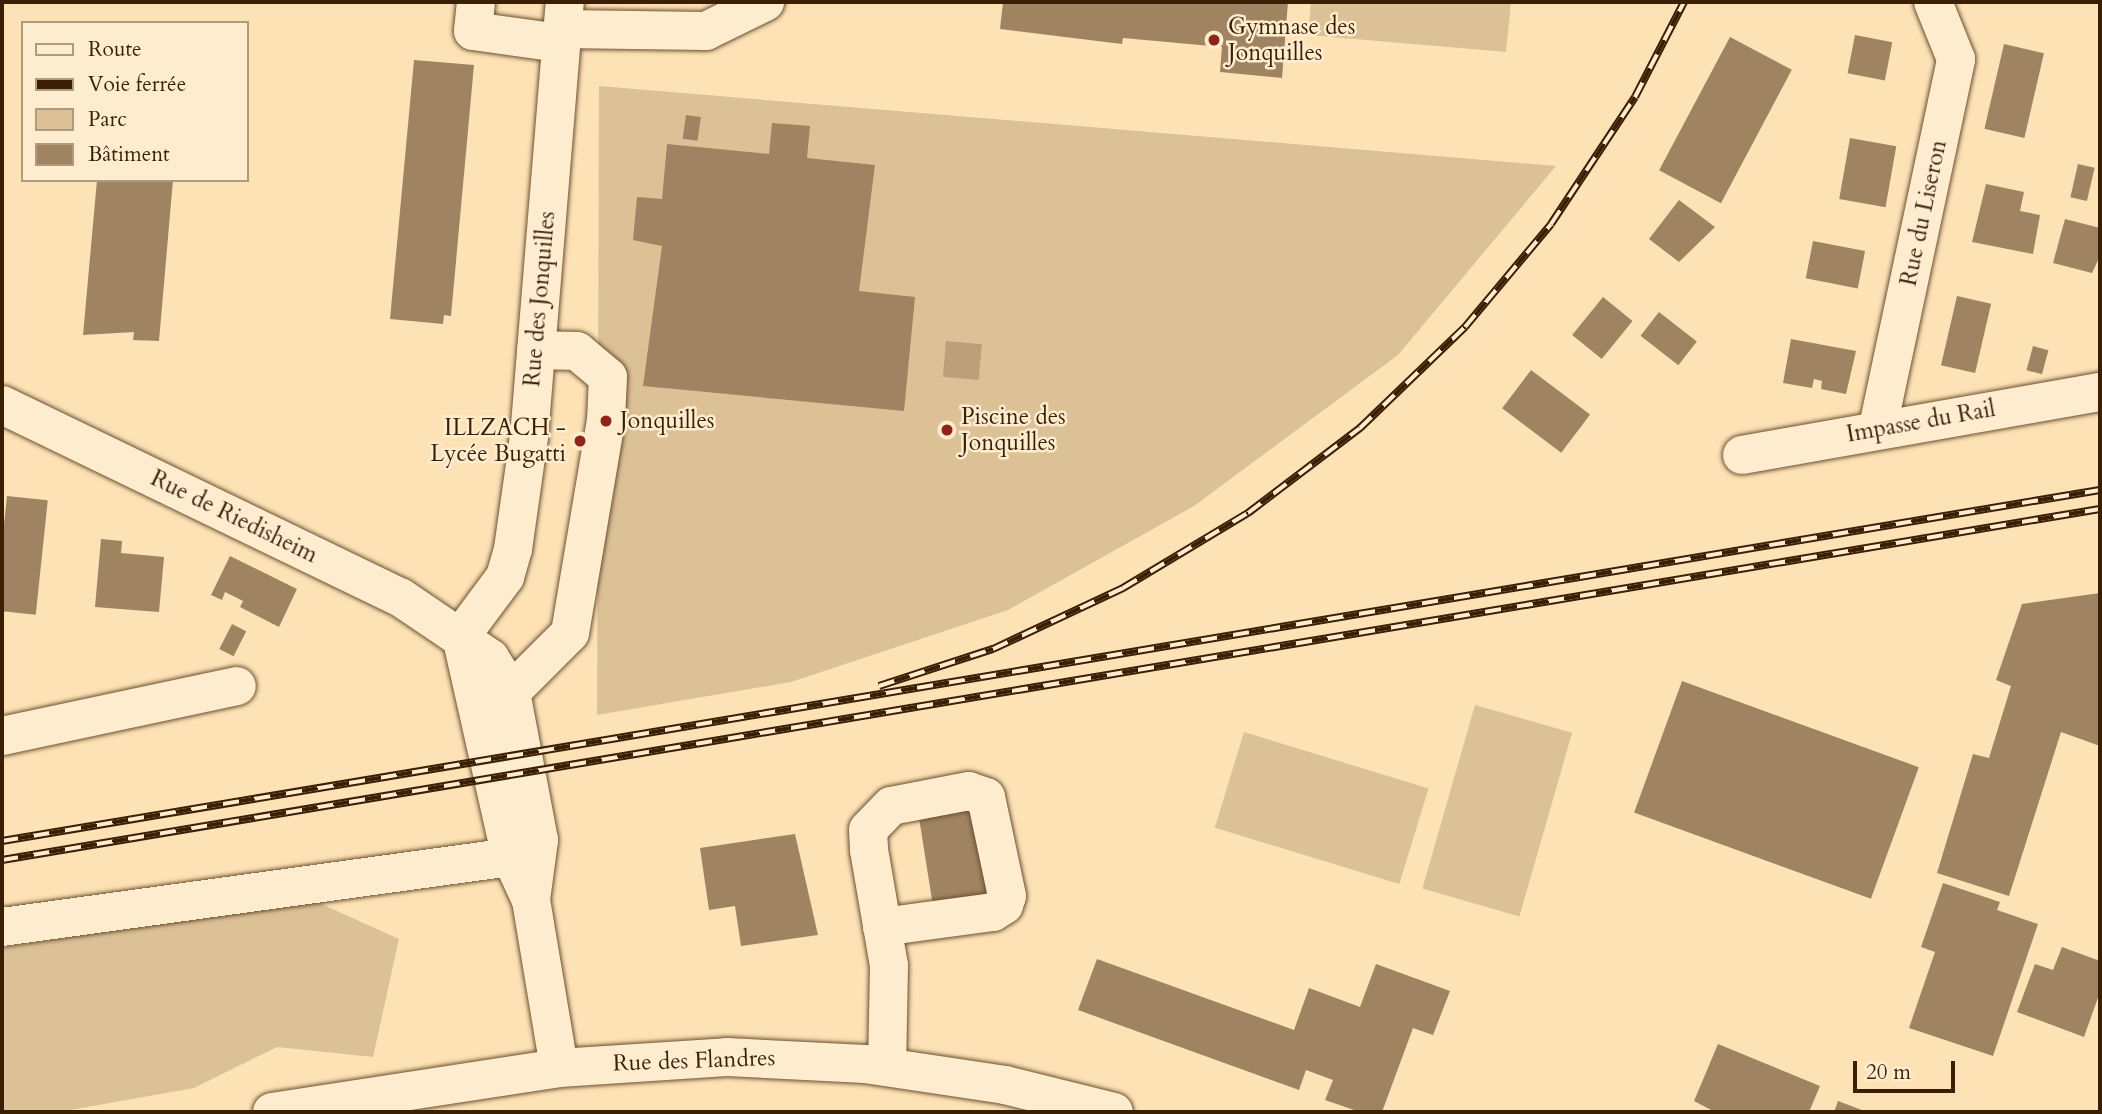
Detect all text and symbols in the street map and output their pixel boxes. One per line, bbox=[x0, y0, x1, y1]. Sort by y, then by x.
place label: Gymnase des Jonquilles bbox=[1228, 13, 1356, 67]
legend bbox=[21, 21, 248, 182]
marker: Gymnase des Jonquilles bbox=[1206, 32, 1222, 48]
text: Route bbox=[88, 35, 142, 64]
text: Voie ferrée bbox=[88, 70, 186, 99]
text: Parc bbox=[88, 105, 127, 134]
street label: Rue du Liseron bbox=[1895, 137, 1953, 289]
text: Bâtiment bbox=[88, 140, 170, 169]
street label: Rue des Jonquilles bbox=[519, 210, 561, 388]
street label: Impasse du Rail bbox=[1844, 395, 1998, 449]
place label: Piscine des Jonquilles bbox=[961, 403, 1066, 457]
place label: Jonquilles bbox=[620, 407, 715, 435]
marker: Jonquilles bbox=[598, 413, 614, 429]
place label: ILLZACH - Lycée Bugatti bbox=[430, 414, 566, 468]
marker: Piscine des Jonquilles bbox=[939, 422, 955, 438]
marker: ILLZACH - Lycée Bugatti bbox=[572, 433, 588, 449]
street label: Rue de Riedisheim bbox=[146, 465, 322, 569]
street label: Rue des Flandres bbox=[612, 1044, 776, 1078]
scale bar bbox=[1857, 1048, 1958, 1092]
text: 20 m bbox=[1866, 1058, 1911, 1087]

